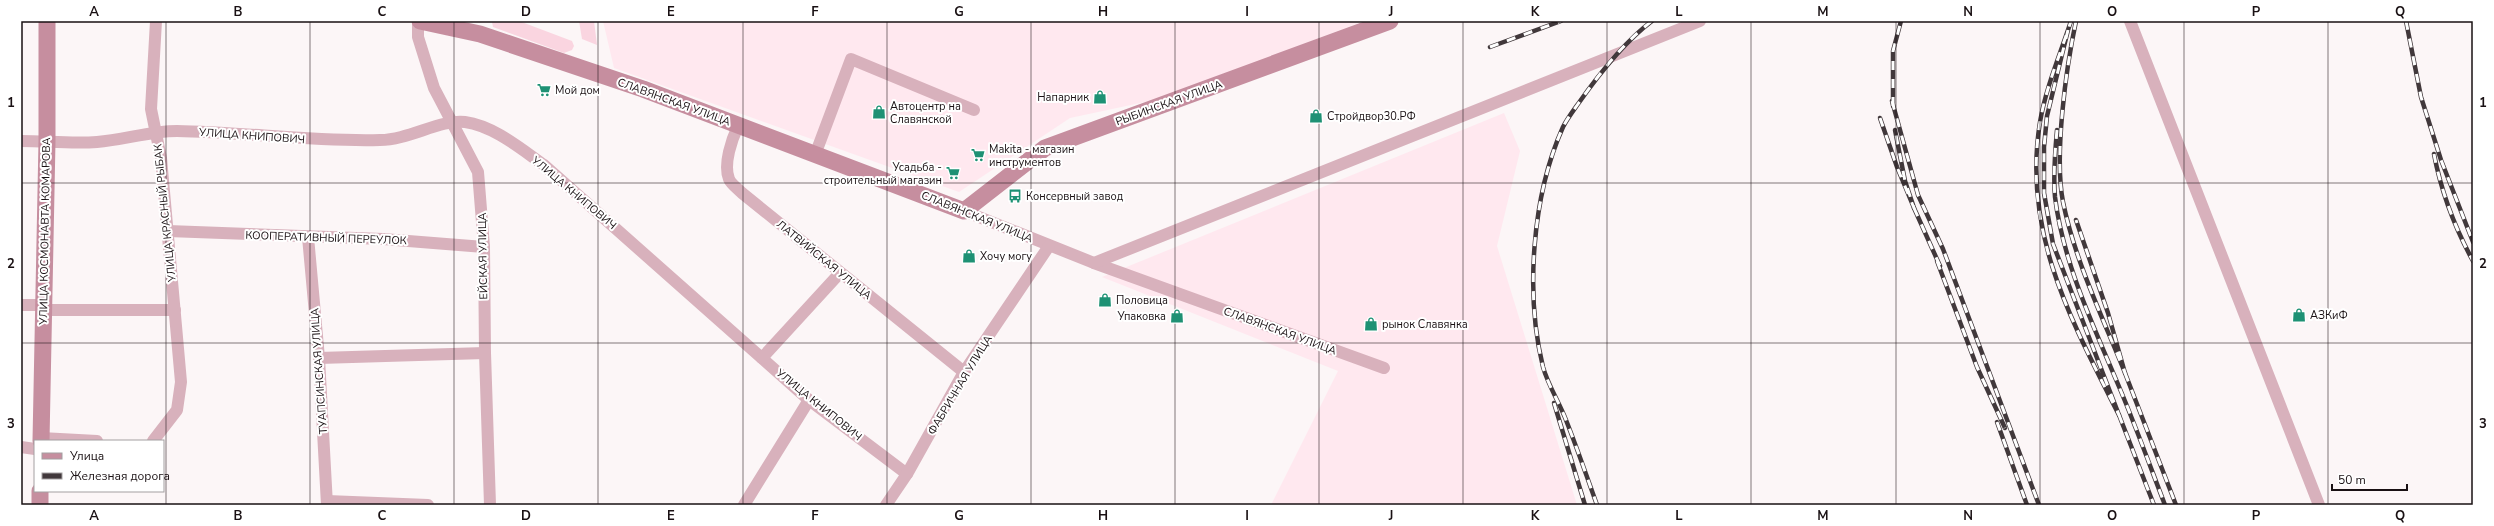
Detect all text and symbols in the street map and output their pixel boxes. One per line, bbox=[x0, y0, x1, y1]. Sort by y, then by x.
text: A bbox=[89, 3, 99, 21]
text: B bbox=[234, 3, 243, 21]
text: C bbox=[378, 3, 387, 21]
text: D bbox=[521, 3, 531, 21]
text: E bbox=[667, 3, 675, 21]
text: F bbox=[811, 3, 819, 21]
text: G bbox=[954, 3, 964, 21]
text: H bbox=[1098, 3, 1108, 21]
text: I bbox=[1245, 3, 1249, 21]
text: J bbox=[1388, 3, 1393, 21]
text: K bbox=[1531, 3, 1540, 21]
text: L bbox=[1675, 3, 1683, 21]
text: M bbox=[1817, 3, 1829, 21]
text: N bbox=[1963, 3, 1973, 21]
text: O bbox=[2107, 3, 2117, 21]
text: P bbox=[2252, 3, 2261, 21]
text: Q bbox=[2395, 3, 2405, 21]
street label: СЛАВЯНСКАЯ УЛИЦА bbox=[615, 75, 733, 129]
street label: РЫБИНСКАЯ УЛИЦА bbox=[1113, 77, 1225, 129]
supermarket icon: Мой дом bbox=[536, 82, 552, 98]
place label: Мой дом bbox=[555, 83, 600, 98]
shop icon: Напарник bbox=[1092, 89, 1108, 105]
place label: Напарник bbox=[1037, 90, 1089, 105]
text: 1 bbox=[7, 94, 15, 112]
text: 1 bbox=[2479, 94, 2487, 112]
place label: Автоцентр на Славянской bbox=[890, 99, 961, 127]
shop icon: Автоцентр на Славянской bbox=[871, 104, 887, 120]
shop icon: Стройдвор30.РФ bbox=[1308, 108, 1324, 124]
place label: Стройдвор30.РФ bbox=[1327, 109, 1416, 124]
street label: УЛИЦА КНИПОВИЧ bbox=[197, 125, 306, 147]
street label: УЛИЦА КОСМОНАВТА КОМАРОВА bbox=[36, 137, 54, 326]
place label: Makita - магазин инструментов bbox=[989, 142, 1075, 170]
street label: УЛИЦА КРАСНЫЙ РЫБАК bbox=[150, 143, 180, 284]
supermarket icon: Makita - магазин инструментов bbox=[970, 147, 986, 163]
street label: УЛИЦА КНИПОВИЧ bbox=[528, 152, 620, 233]
place label: Усадьба - строительный магазин bbox=[824, 160, 942, 188]
supermarket icon: Усадьба - строительный магазин bbox=[945, 165, 961, 181]
street label: СЛАВЯНСКАЯ УЛИЦА bbox=[919, 188, 1035, 246]
bus stop icon: Консервный завод bbox=[1007, 188, 1023, 204]
place label: Консервный завод bbox=[1026, 189, 1124, 204]
street label: ЕЙСКАЯ УЛИЦА bbox=[475, 212, 491, 300]
street label: ЛАТВИЙСКАЯ УЛИЦА bbox=[773, 217, 875, 303]
street label: КООПЕРАТИВНЫЙ ПЕРЕУЛОК bbox=[245, 228, 407, 248]
shop icon: Хочу могу bbox=[961, 248, 977, 264]
place label: Хочу могу bbox=[980, 249, 1032, 264]
text: 2 bbox=[7, 255, 15, 273]
text: 2 bbox=[2479, 255, 2487, 273]
shop icon: Половица bbox=[1097, 292, 1113, 308]
place label: Половица bbox=[1116, 293, 1168, 308]
street label: СЛАВЯНСКАЯ УЛИЦА bbox=[1221, 304, 1339, 358]
street label: ТУАПСИНСКАЯ УЛИЦА bbox=[307, 307, 331, 435]
shop icon: АЗКиФ bbox=[2291, 307, 2307, 323]
shop icon: Упаковка bbox=[1169, 308, 1185, 324]
place label: АЗКиФ bbox=[2310, 308, 2348, 323]
place label: Упаковка bbox=[1116, 309, 1166, 324]
shop icon: рынок Славянка bbox=[1363, 316, 1379, 332]
place label: рынок Славянка bbox=[1382, 317, 1468, 332]
street label: ФАБРИЧНАЯ УЛИЦА bbox=[924, 332, 996, 438]
street label: УЛИЦА КНИПОВИЧ bbox=[772, 365, 865, 444]
text: 3 bbox=[7, 415, 15, 433]
text: 3 bbox=[2479, 415, 2487, 433]
legend bbox=[34, 440, 164, 492]
text: Улица bbox=[69, 448, 104, 464]
scale bar bbox=[2332, 466, 2407, 492]
text: Железная дорога bbox=[70, 468, 170, 484]
text: 50 m bbox=[2338, 472, 2366, 488]
text: A bbox=[89, 507, 99, 525]
text: B bbox=[234, 507, 243, 525]
text: C bbox=[378, 507, 387, 525]
text: D bbox=[521, 507, 531, 525]
text: E bbox=[667, 507, 675, 525]
text: F bbox=[811, 507, 819, 525]
text: G bbox=[954, 507, 964, 525]
text: H bbox=[1098, 507, 1108, 525]
text: I bbox=[1245, 507, 1249, 525]
text: J bbox=[1388, 507, 1393, 525]
text: K bbox=[1531, 507, 1540, 525]
text: L bbox=[1675, 507, 1683, 525]
text: M bbox=[1817, 507, 1829, 525]
text: N bbox=[1963, 507, 1973, 525]
text: O bbox=[2107, 507, 2117, 525]
text: P bbox=[2252, 507, 2261, 525]
text: Q bbox=[2395, 507, 2405, 525]

